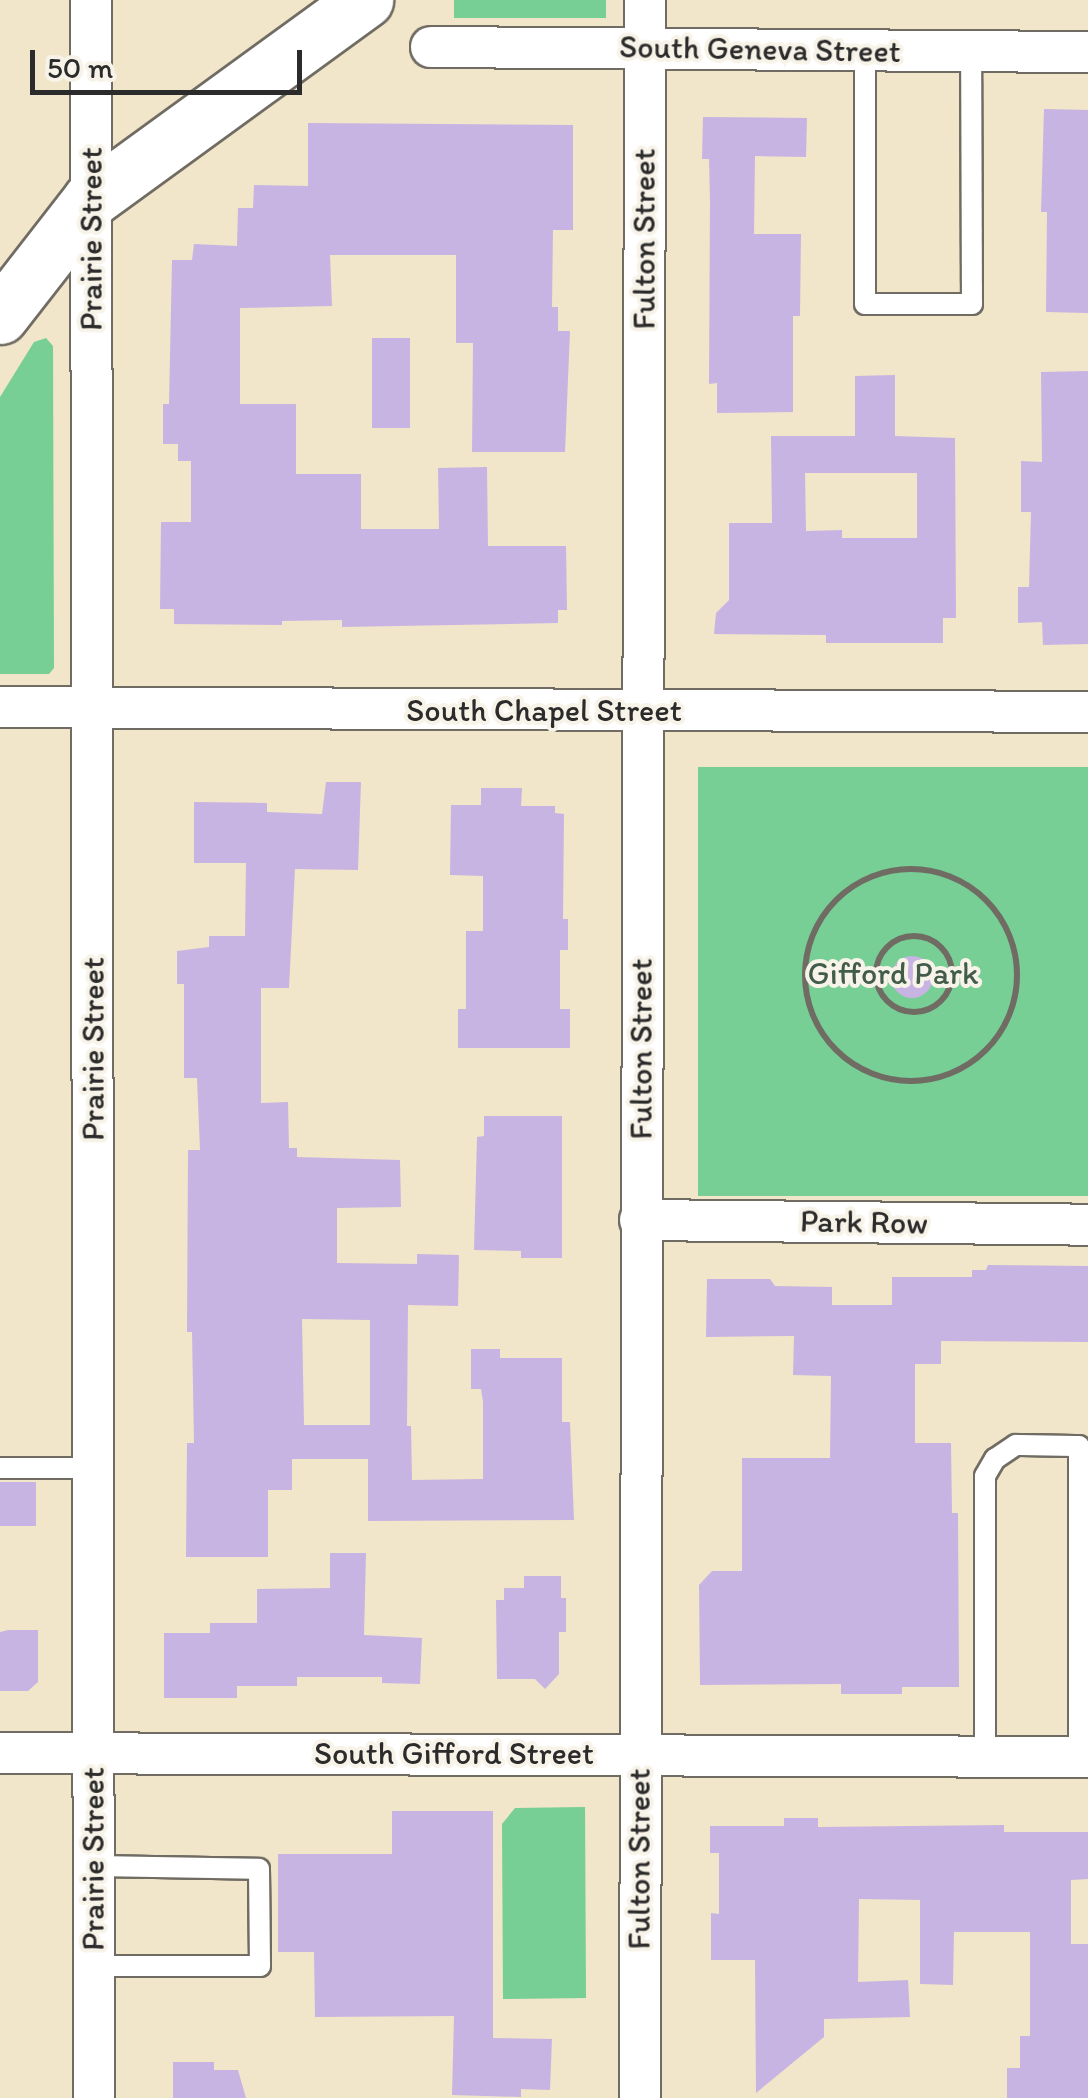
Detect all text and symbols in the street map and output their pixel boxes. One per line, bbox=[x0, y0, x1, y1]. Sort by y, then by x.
street label: South Geneva Street bbox=[619, 27, 901, 71]
scale bar bbox=[35, 30, 308, 92]
text: 50 m bbox=[47, 49, 113, 86]
street label: Prairie Street bbox=[72, 147, 110, 331]
street label: Fulton Street bbox=[625, 148, 663, 330]
street label: South Chapel Street bbox=[407, 691, 681, 729]
park label: Gifford Park bbox=[808, 954, 978, 992]
street label: Prairie Street bbox=[74, 957, 112, 1141]
street label: Fulton Street bbox=[622, 958, 660, 1140]
street label: Park Row bbox=[800, 1202, 928, 1242]
street label: South Gifford Street bbox=[315, 1734, 593, 1772]
street label: Prairie Street bbox=[74, 1767, 112, 1951]
street label: Fulton Street bbox=[620, 1768, 658, 1950]

